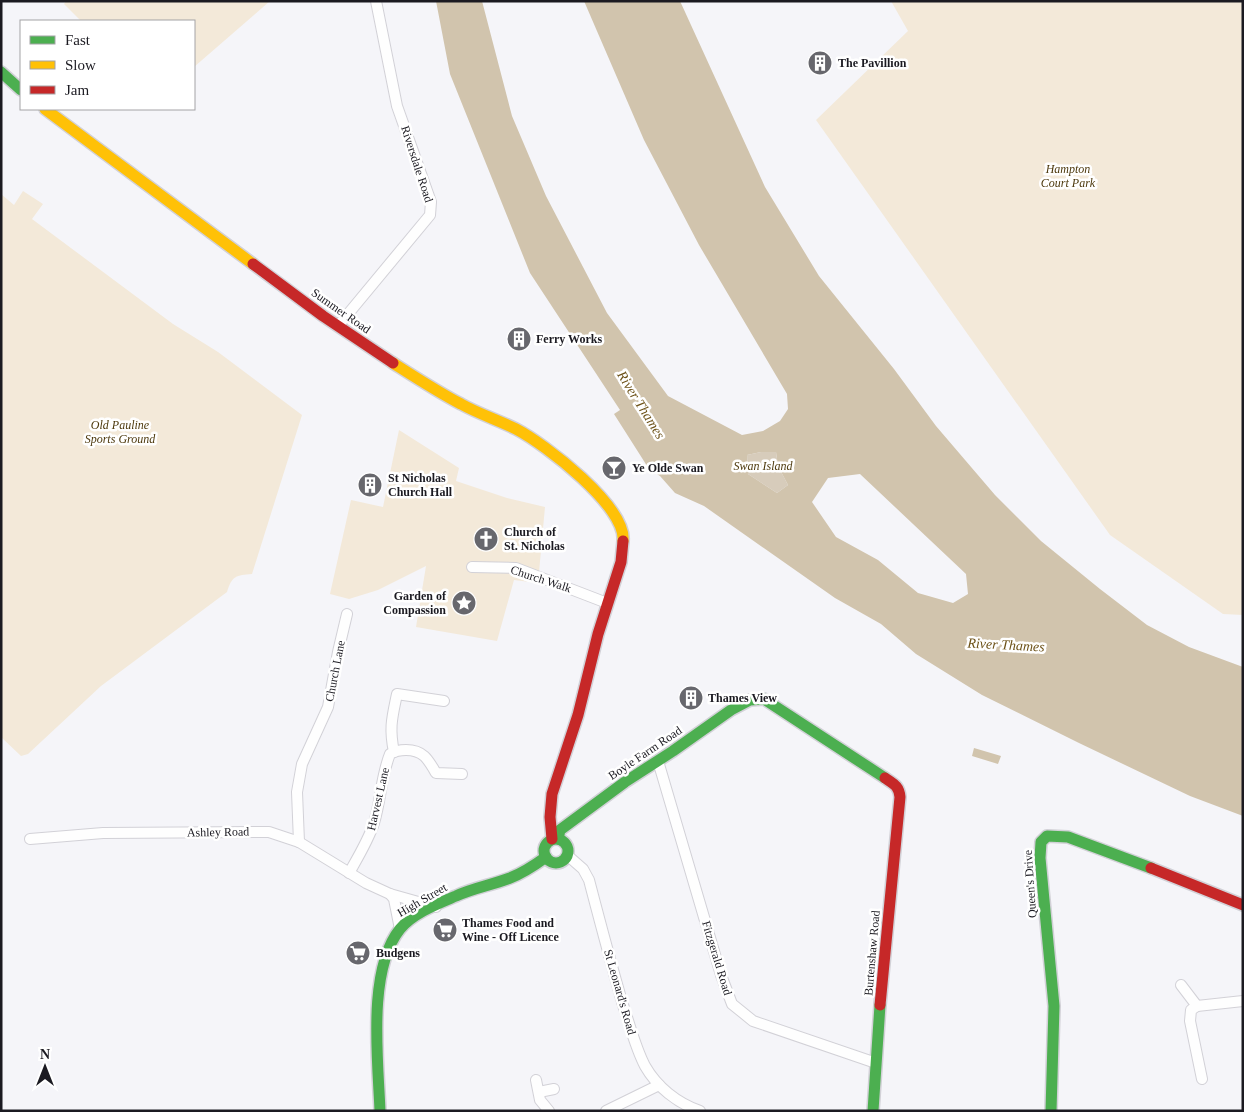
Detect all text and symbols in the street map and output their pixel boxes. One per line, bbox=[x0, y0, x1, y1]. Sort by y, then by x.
legend bbox=[20, 20, 195, 110]
text: Fast bbox=[65, 32, 91, 48]
building icon: The Pavillion bbox=[807, 50, 833, 76]
place label: The Pavillion bbox=[838, 56, 907, 70]
text: Slow bbox=[65, 57, 96, 73]
text: Jam bbox=[65, 82, 89, 98]
street label: Riversdale Road bbox=[398, 124, 436, 204]
park label: Hampton Court Park bbox=[1041, 162, 1096, 190]
street label: Summer Road bbox=[309, 285, 373, 337]
building icon: Ferry Works bbox=[506, 326, 532, 352]
place label: Ferry Works bbox=[536, 332, 602, 346]
water label: River Thames bbox=[614, 367, 668, 442]
park label: Old Pauline Sports Ground bbox=[85, 418, 156, 446]
bar icon: Ye Olde Swan bbox=[601, 455, 627, 481]
park label: Swan Island bbox=[733, 459, 793, 473]
place label: Ye Olde Swan bbox=[632, 461, 704, 475]
place label: St Nicholas Church Hall bbox=[388, 471, 453, 499]
building icon: St Nicholas Church Hall bbox=[357, 472, 383, 498]
place label: Church of St. Nicholas bbox=[504, 525, 565, 553]
church icon: Church of St. Nicholas bbox=[473, 526, 499, 552]
street label: Church Walk bbox=[509, 563, 573, 595]
place label: Garden of Compassion bbox=[383, 589, 447, 617]
place icon: Garden of Compassion bbox=[451, 590, 477, 616]
water label: River Thames bbox=[966, 635, 1046, 655]
street label: Church Lane bbox=[322, 639, 348, 703]
building icon: Thames View bbox=[678, 685, 704, 711]
place label: Thames View bbox=[708, 691, 777, 705]
street label: Boyle Farm Road bbox=[606, 723, 684, 783]
street label: Harvest Lane bbox=[364, 766, 392, 832]
street label: Ashley Road bbox=[187, 824, 249, 840]
street label: Queen's Drive bbox=[1021, 849, 1039, 919]
street label: High Street bbox=[395, 880, 450, 920]
street label: Burtenshaw Road bbox=[861, 910, 883, 996]
place label: Thames Food and Wine - Off Licence bbox=[462, 916, 559, 944]
supermarket icon: Thames Food and Wine - Off Licence bbox=[432, 917, 458, 943]
street label: Fitzgerald Road bbox=[699, 919, 735, 997]
supermarket icon: Budgens bbox=[345, 940, 371, 966]
place label: Budgens bbox=[376, 946, 420, 960]
street label: St Leonard's Road bbox=[601, 948, 639, 1036]
north arrow bbox=[20, 1042, 70, 1092]
text: N bbox=[40, 1047, 50, 1062]

